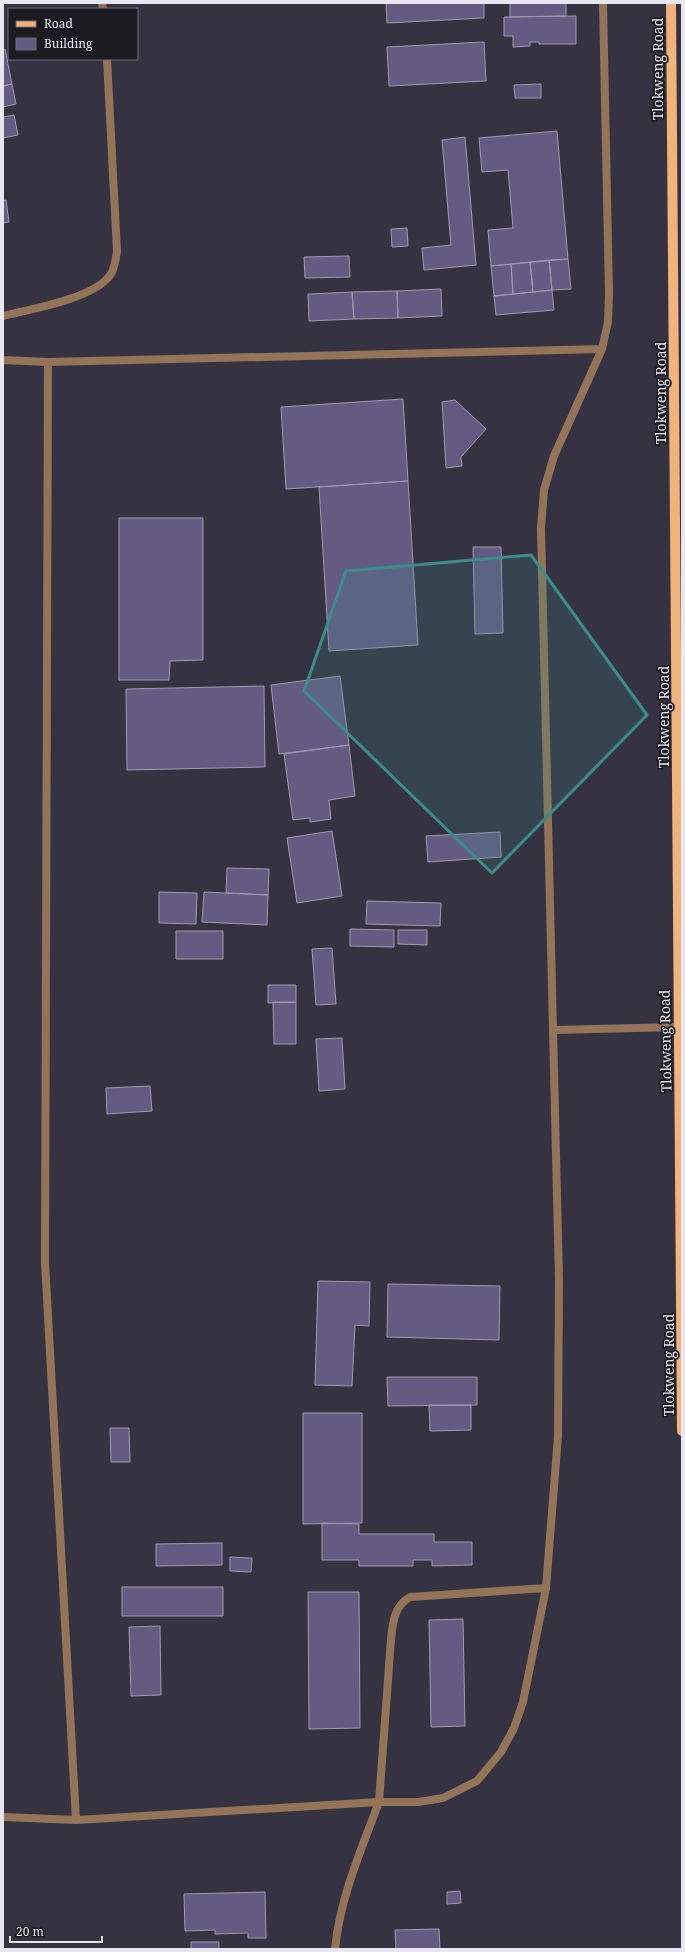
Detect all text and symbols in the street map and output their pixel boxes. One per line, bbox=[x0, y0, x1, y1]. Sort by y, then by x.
legend bbox=[8, 8, 138, 60]
text: Road bbox=[44, 15, 74, 32]
street label: Tlokweng Road bbox=[648, 17, 667, 120]
text: Building bbox=[44, 35, 93, 52]
street label: Tlokweng Road bbox=[651, 341, 670, 444]
street label: Tlokweng Road bbox=[654, 665, 673, 768]
street label: Tlokweng Road bbox=[655, 989, 675, 1093]
street label: Tlokweng Road bbox=[659, 1313, 678, 1416]
scale bar bbox=[10, 1918, 102, 1944]
text: 20 m bbox=[16, 1923, 44, 1940]

